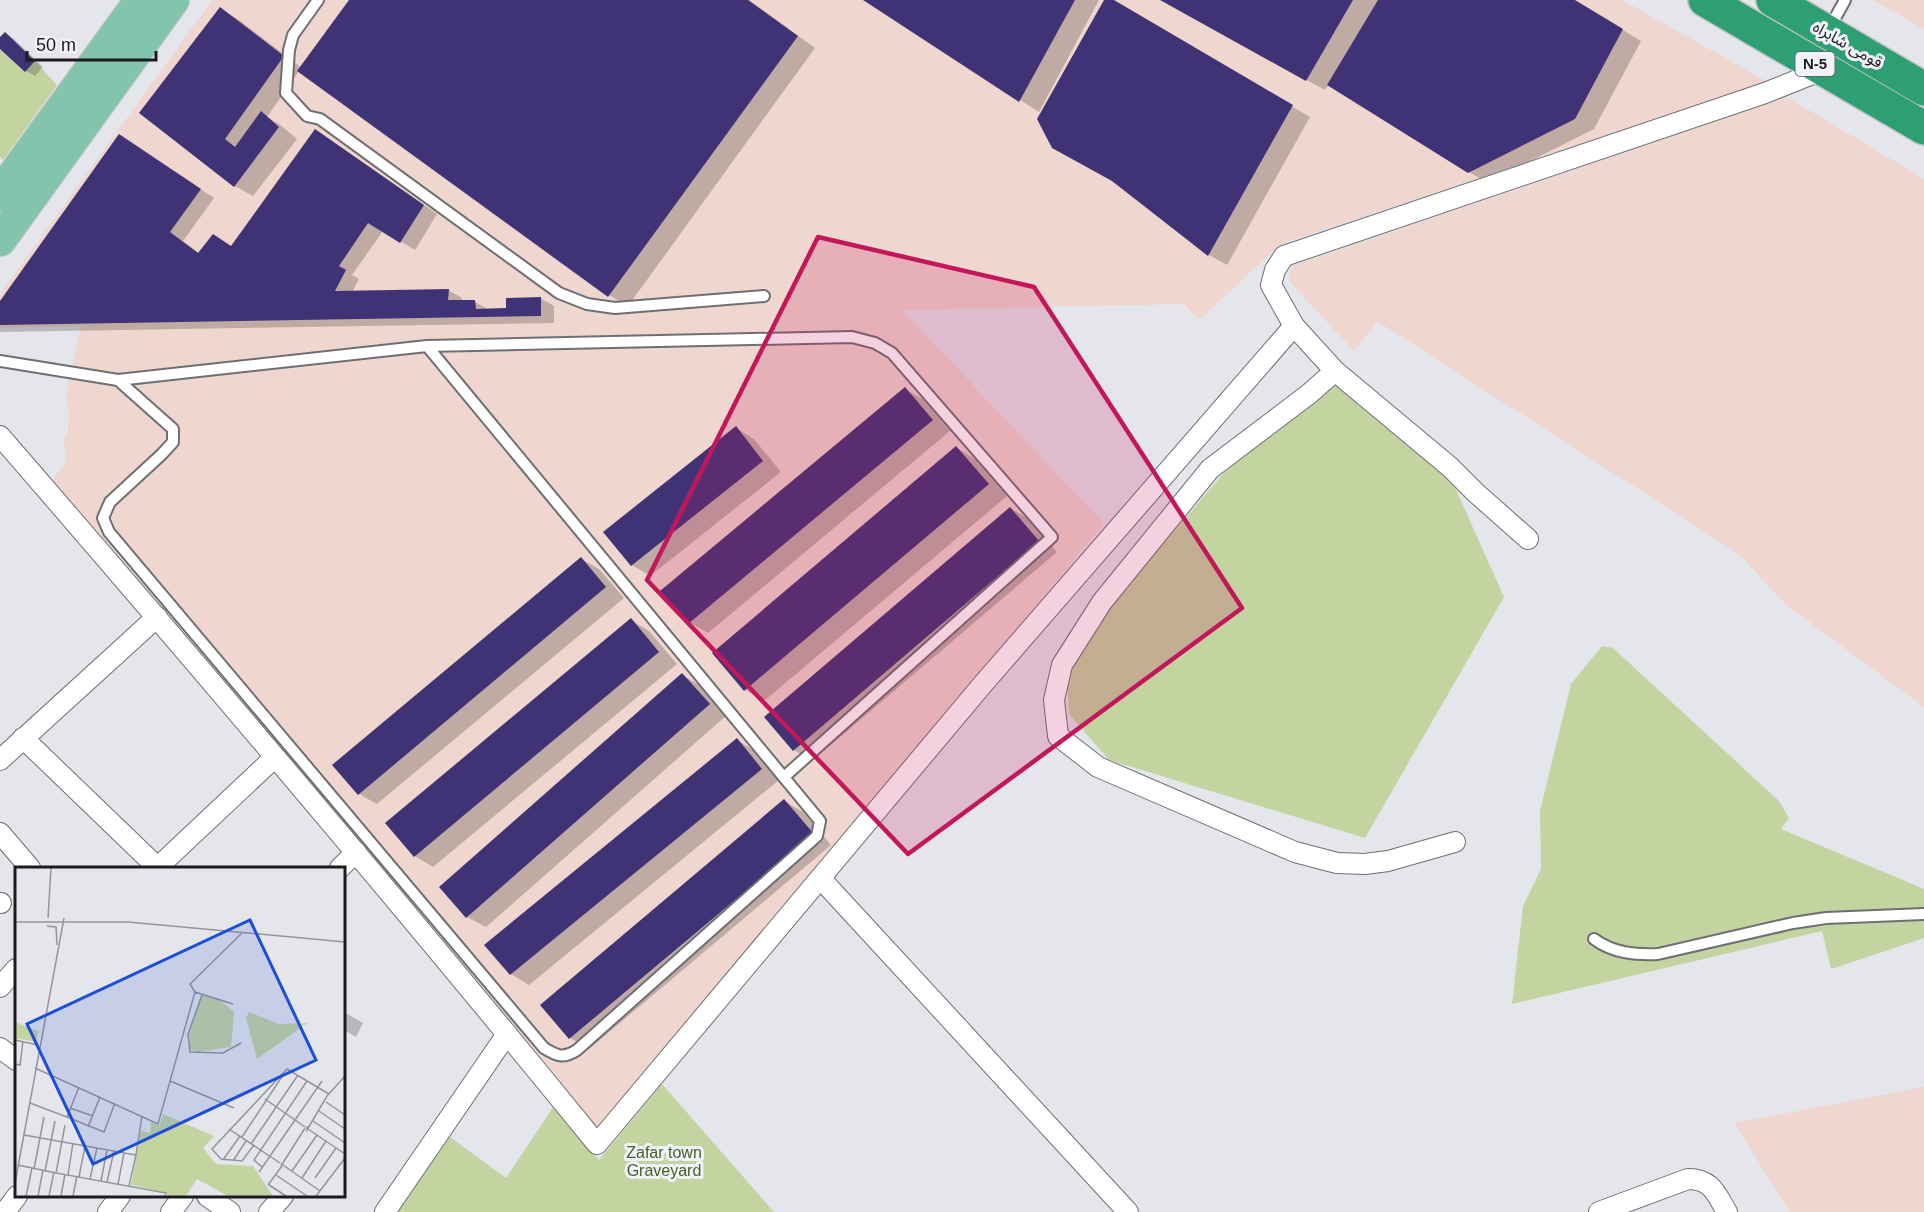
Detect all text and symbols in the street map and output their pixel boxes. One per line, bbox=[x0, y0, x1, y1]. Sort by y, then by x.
street label: قومی شاہراہ bbox=[1810, 18, 1885, 72]
scale bar bbox=[27, 24, 156, 62]
text: 50 m bbox=[36, 35, 76, 55]
road number: N-5 bbox=[1796, 52, 1834, 76]
inset map bbox=[15, 867, 345, 1197]
park label: Zafar town Graveyard bbox=[626, 1144, 702, 1179]

